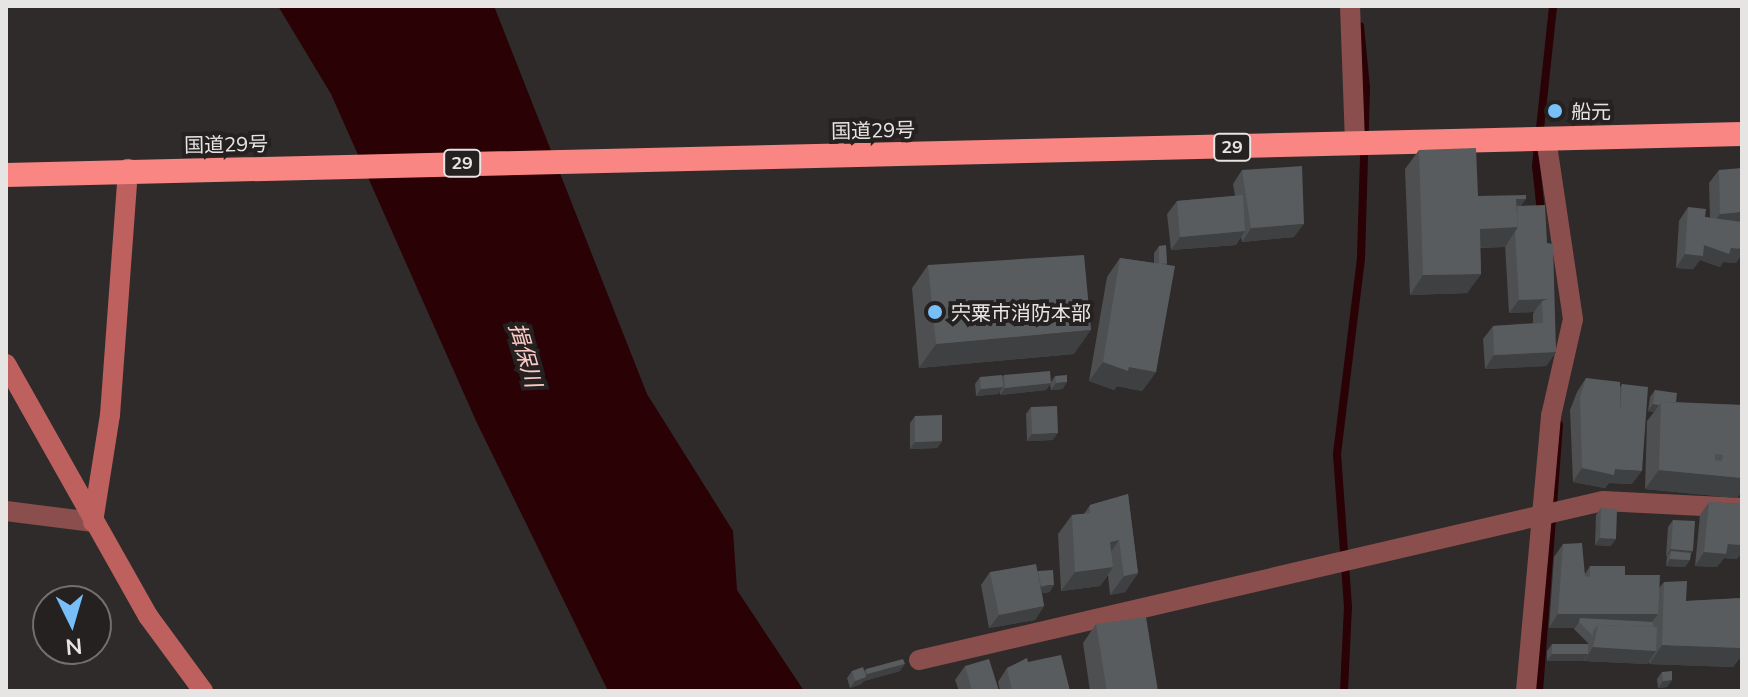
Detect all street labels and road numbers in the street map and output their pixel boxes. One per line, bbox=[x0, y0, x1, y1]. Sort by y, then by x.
street label: 国道29号 bbox=[831, 117, 915, 143]
street label: 国道29号 bbox=[184, 131, 268, 157]
road number: 29 bbox=[1212, 133, 1252, 161]
road number: 29 bbox=[442, 149, 482, 177]

